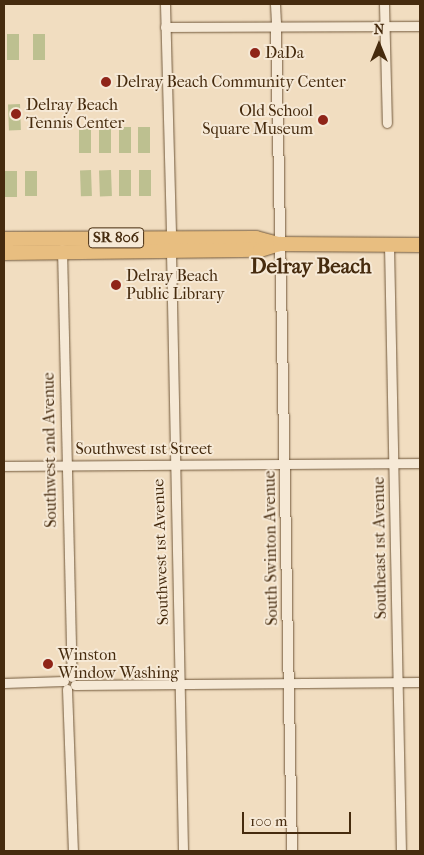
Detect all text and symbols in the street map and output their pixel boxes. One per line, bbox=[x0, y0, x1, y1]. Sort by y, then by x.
north arrow bbox=[354, 20, 404, 70]
text: N bbox=[374, 21, 384, 38]
place label: DaDa bbox=[265, 43, 304, 63]
marker: DaDa bbox=[249, 47, 261, 59]
place label: Delray Beach Community Center bbox=[116, 72, 346, 92]
marker: Delray Beach Community Center bbox=[100, 76, 112, 88]
place label: Delray Beach Tennis Center bbox=[26, 95, 124, 133]
place label: Old School Square Museum bbox=[202, 101, 313, 139]
marker: Delray Beach Tennis Center bbox=[10, 108, 22, 120]
marker: Old School Square Museum bbox=[317, 114, 329, 126]
road number: SR 806 bbox=[87, 226, 145, 250]
district label: Delray Beach bbox=[251, 253, 371, 279]
place label: Delray Beach Public Library bbox=[126, 266, 224, 304]
marker: Delray Beach Public Library bbox=[110, 279, 122, 291]
street label: Southwest 2nd Avenue bbox=[39, 372, 61, 528]
street label: Southwest 1st Street bbox=[75, 439, 213, 459]
street label: South Swinton Avenue bbox=[260, 470, 282, 626]
street label: Southeast 1st Avenue bbox=[369, 477, 391, 619]
street label: Southwest 1st Avenue bbox=[149, 478, 173, 626]
place label: Winston Window Washing bbox=[58, 645, 179, 683]
marker: Winston Window Washing bbox=[42, 658, 54, 670]
scale bar bbox=[244, 802, 353, 834]
text: 100 m bbox=[250, 812, 288, 830]

